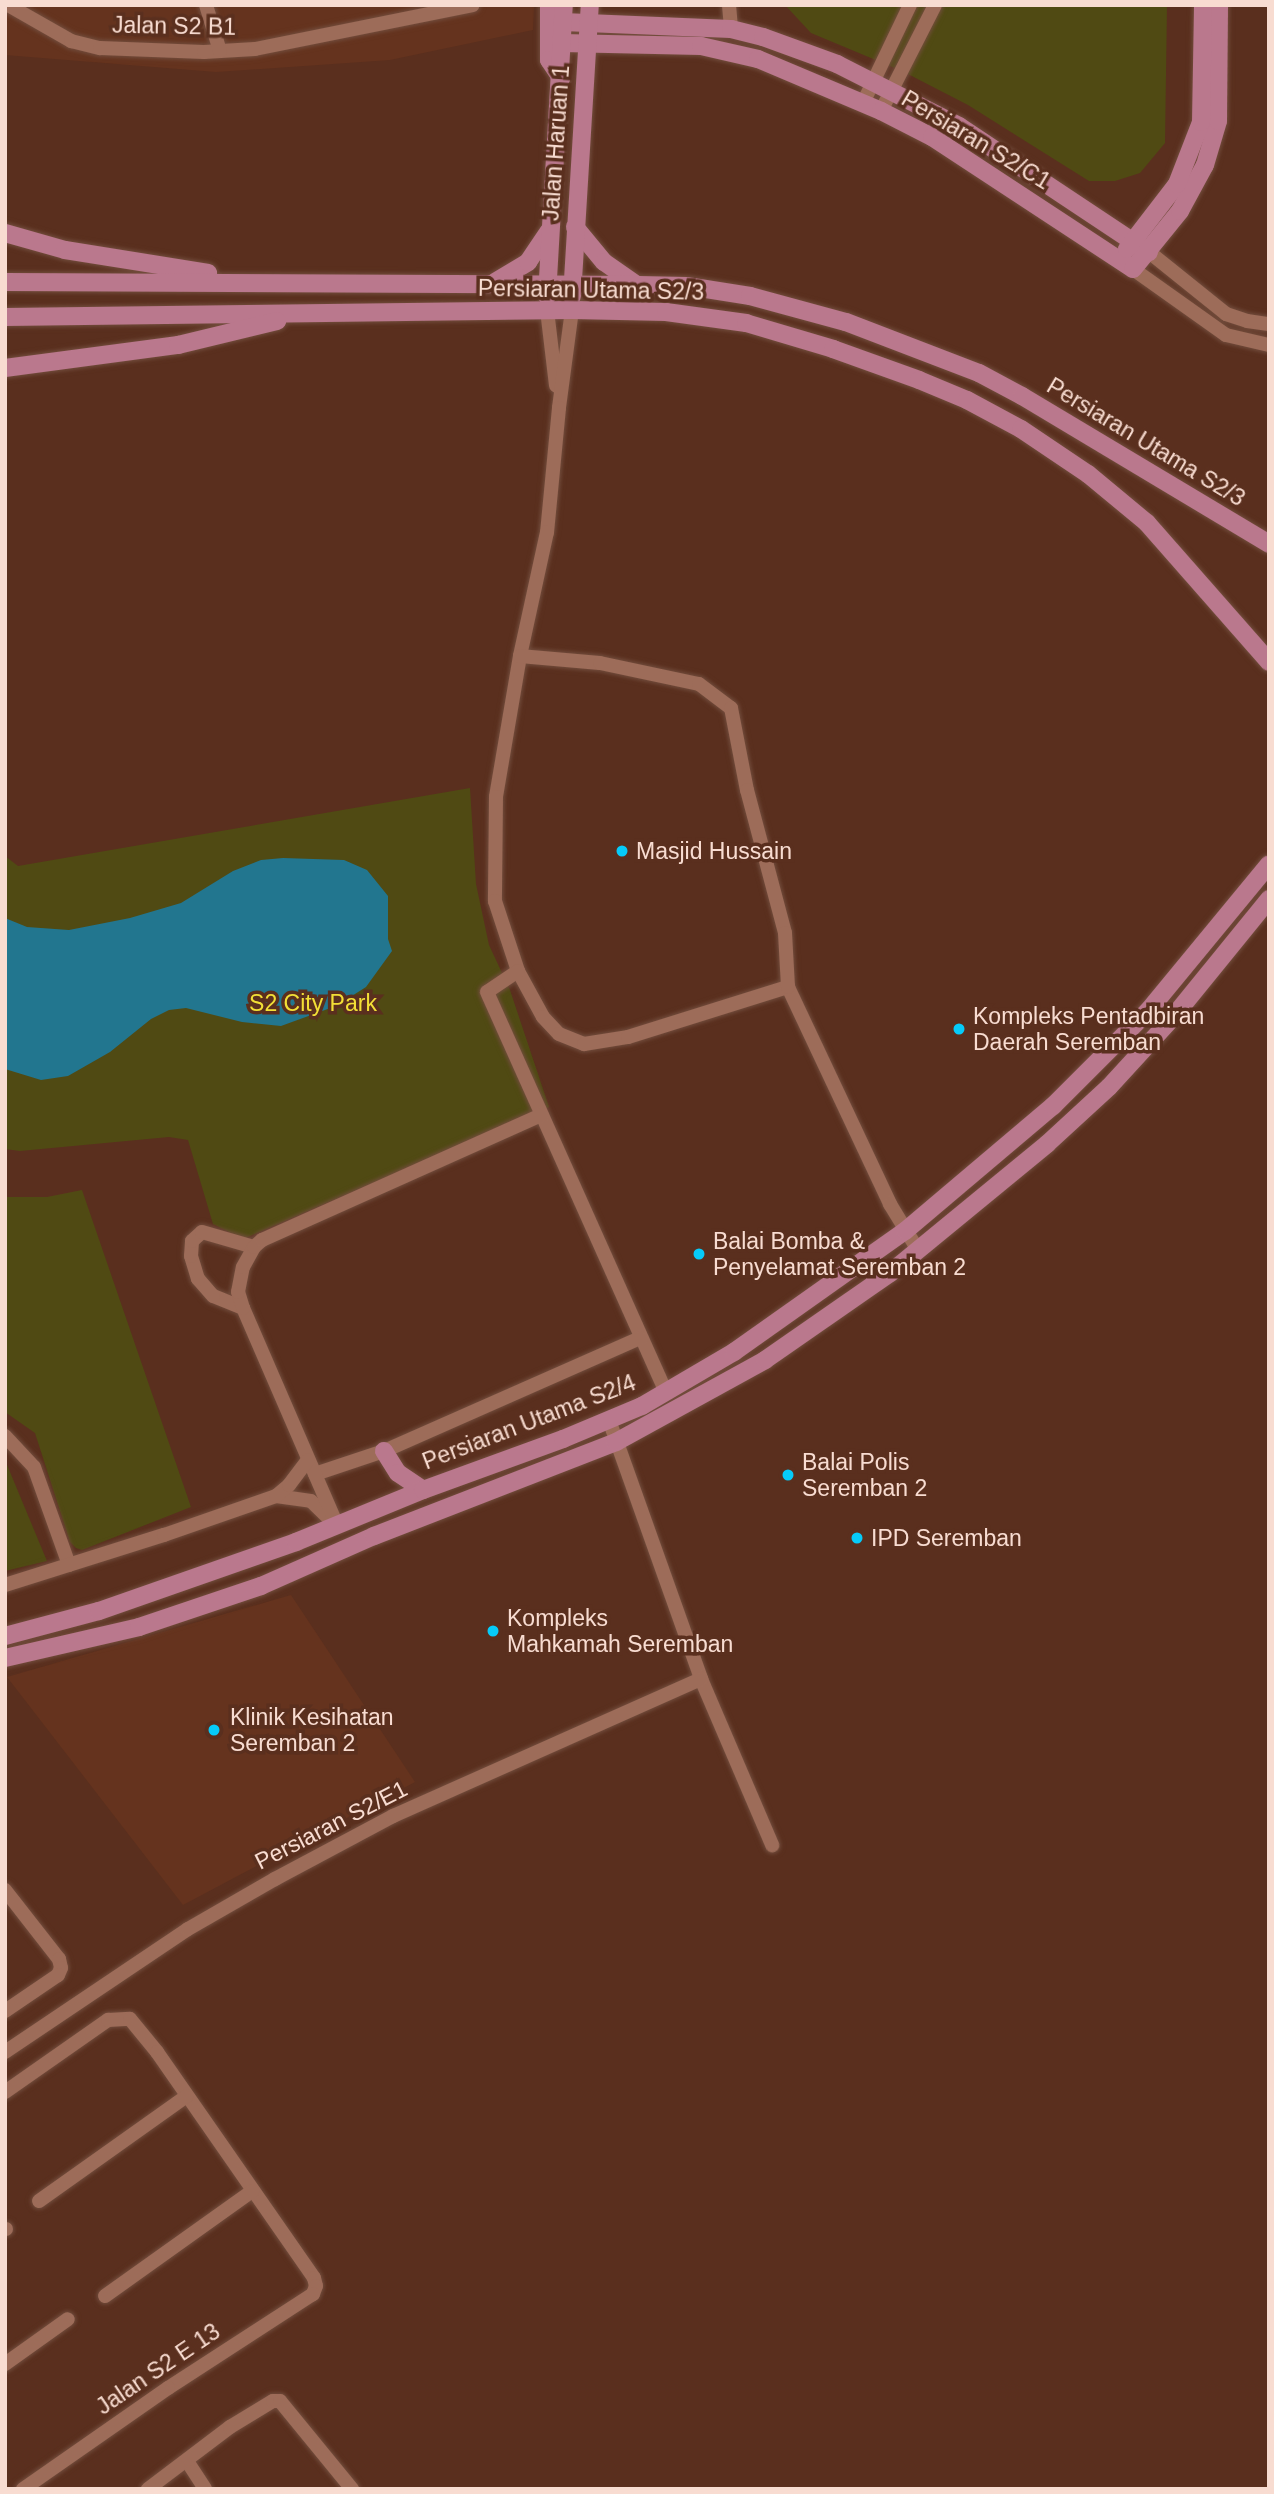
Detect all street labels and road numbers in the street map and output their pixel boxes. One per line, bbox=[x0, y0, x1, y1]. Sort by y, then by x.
street label: Jalan S2 B1 bbox=[112, 11, 236, 41]
street label: Jalan Haruan 1 bbox=[537, 64, 575, 222]
street label: Persiaran S2/C1 bbox=[897, 85, 1055, 195]
street label: Persiaran Utama S2/3 bbox=[478, 274, 704, 306]
street label: Persiaran Utama S2/3 bbox=[1042, 372, 1250, 512]
street label: Persiaran Utama S2/4 bbox=[418, 1369, 640, 1475]
street label: Persiaran S2/E1 bbox=[250, 1775, 412, 1875]
street label: Jalan S2 E 13 bbox=[91, 2318, 225, 2420]

